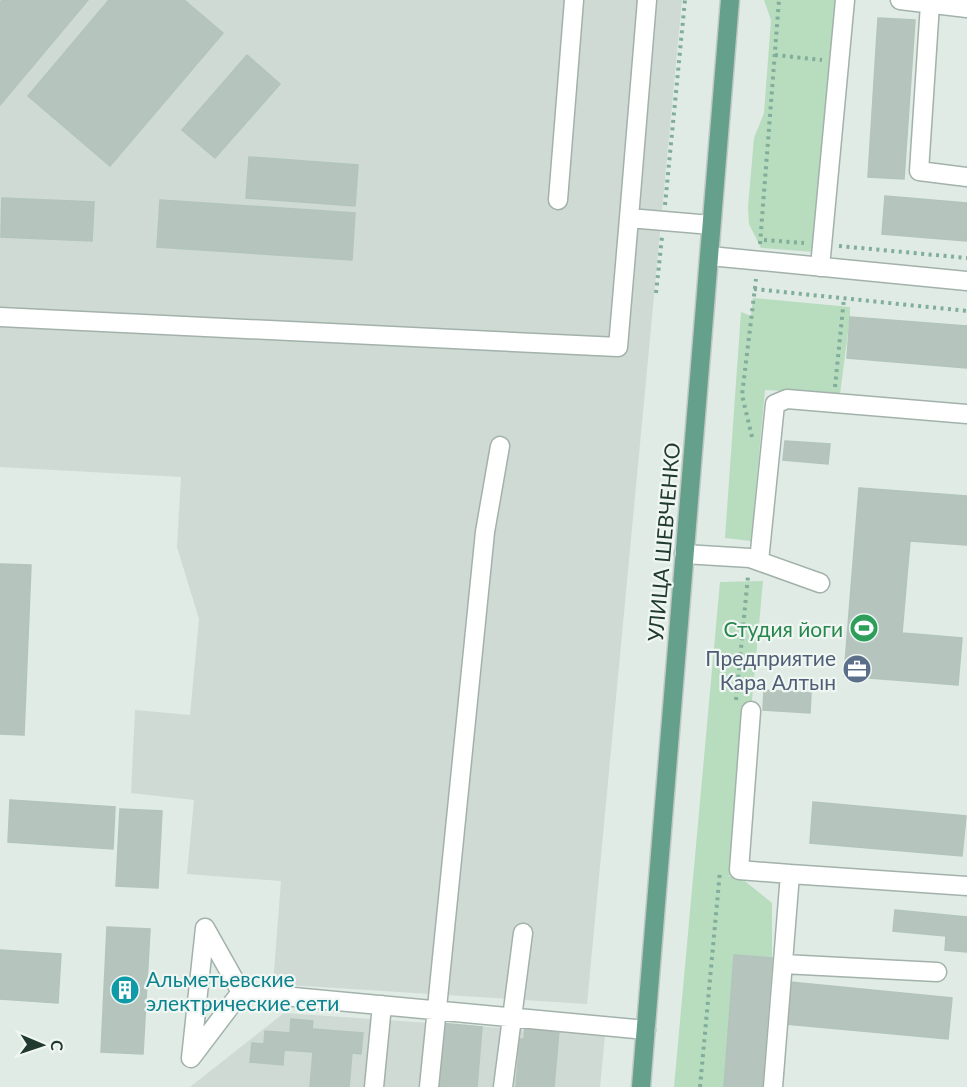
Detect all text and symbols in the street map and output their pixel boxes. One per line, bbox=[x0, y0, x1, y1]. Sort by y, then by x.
street label: УЛИЦА ШЕВЧЕНКО bbox=[642, 441, 684, 643]
sports icon: Студия йоги bbox=[848, 612, 880, 644]
place label: Студия йоги bbox=[723, 616, 843, 641]
place label: Предприятие Кара Алтын bbox=[705, 645, 836, 694]
office icon: Предприятие Кара Алтын bbox=[841, 653, 873, 685]
place label: Альметьевские электрические сети bbox=[146, 966, 339, 1015]
building icon: Альметьевские электрические сети bbox=[109, 974, 141, 1006]
north arrow bbox=[12, 1015, 72, 1075]
text: С bbox=[48, 1040, 67, 1052]

